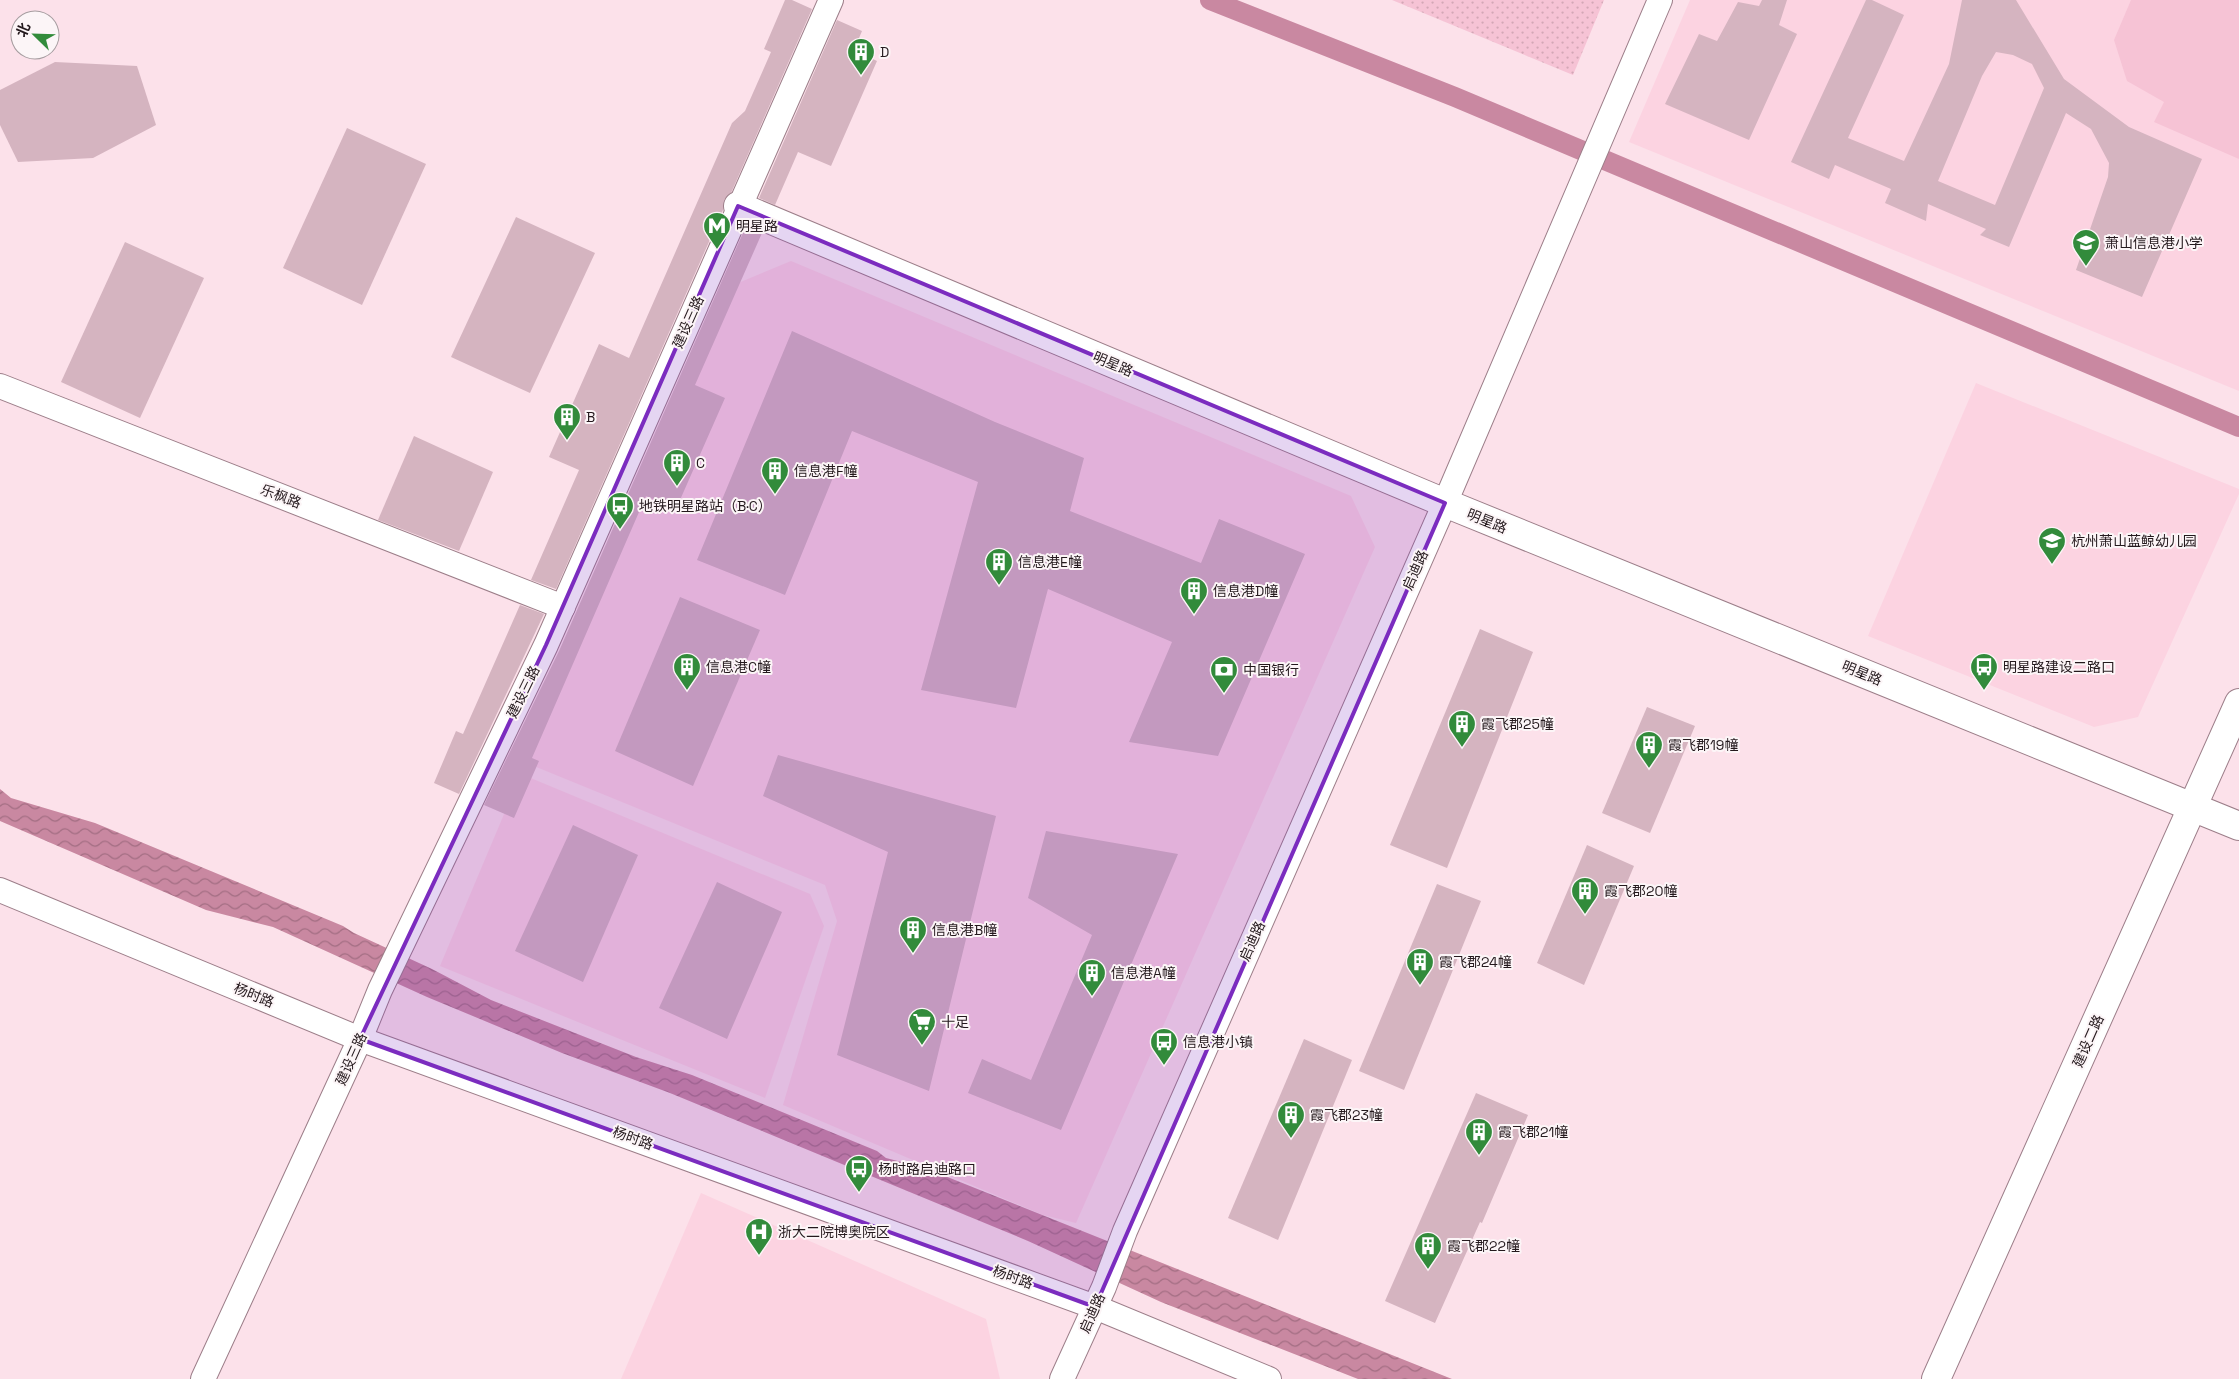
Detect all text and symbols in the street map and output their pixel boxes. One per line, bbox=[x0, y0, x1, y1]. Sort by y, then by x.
north arrow bbox=[10, 10, 60, 60]
text: 北 bbox=[12, 20, 34, 40]
building icon: D bbox=[846, 37, 876, 76]
place label: D bbox=[880, 43, 889, 61]
metro station icon: 明星路 bbox=[702, 211, 732, 250]
place label: 明星路 bbox=[736, 217, 778, 235]
school or university icon: 萧山信息港小学 bbox=[2071, 228, 2101, 267]
place label: 萧山信息港小学 bbox=[2105, 234, 2203, 252]
street label: 建设三路 bbox=[668, 293, 708, 351]
street label: 明星路 bbox=[1090, 348, 1136, 380]
building icon: B bbox=[552, 402, 582, 441]
place label: B bbox=[586, 408, 595, 426]
building icon: C bbox=[662, 448, 692, 487]
place label: C bbox=[696, 454, 705, 472]
building icon: 信息港F幢 bbox=[760, 456, 790, 495]
place label: 信息港F幢 bbox=[794, 462, 858, 480]
street label: 乐枫路 bbox=[258, 480, 304, 512]
bus stop icon: 地铁明星路站（B·C） bbox=[605, 491, 635, 530]
place label: 地铁明星路站（B·C） bbox=[639, 497, 772, 515]
street label: 明星路 bbox=[1464, 505, 1510, 537]
school or university icon: 杭州萧山蓝鲸幼儿园 bbox=[2037, 526, 2067, 565]
place label: 杭州萧山蓝鲸幼儿园 bbox=[2071, 532, 2197, 550]
building icon: 信息港E幢 bbox=[984, 547, 1014, 586]
street label: 启迪路 bbox=[1398, 547, 1432, 593]
place label: 信息港E幢 bbox=[1018, 553, 1082, 571]
building icon: 信息港D幢 bbox=[1179, 576, 1209, 615]
place label: 信息港D幢 bbox=[1213, 582, 1278, 600]
building icon: 信息港C幢 bbox=[672, 652, 702, 691]
bus stop icon: 明星路建设二路口 bbox=[1969, 652, 1999, 691]
bank icon: 中国银行 bbox=[1209, 655, 1239, 694]
street label: 明星路 bbox=[1839, 657, 1885, 689]
place label: 信息港C幢 bbox=[706, 658, 771, 676]
place label: 明星路建设二路口 bbox=[2003, 658, 2115, 676]
place label: 中国银行 bbox=[1243, 661, 1299, 679]
street label: 建设三路 bbox=[503, 663, 543, 721]
building icon: 霞飞郡25幢 bbox=[1447, 709, 1477, 748]
place label: 霞飞郡25幢 bbox=[1481, 715, 1554, 733]
building icon: 霞飞郡19幢 bbox=[1634, 730, 1664, 769]
place label: 霞飞郡19幢 bbox=[1668, 736, 1738, 754]
building icon: 霞飞郡20幢 bbox=[1570, 876, 1600, 915]
place label: 霞飞郡20幢 bbox=[1604, 882, 1677, 900]
building icon: 信息港B幢 bbox=[898, 915, 928, 954]
street label: 启迪路 bbox=[1235, 918, 1269, 964]
place label: 信息港B幢 bbox=[932, 921, 997, 939]
building icon: 霞飞郡24幢 bbox=[1405, 947, 1435, 986]
place label: 霞飞郡24幢 bbox=[1439, 953, 1512, 971]
building icon: 信息港A幢 bbox=[1077, 958, 1107, 997]
place label: 信息港A幢 bbox=[1111, 964, 1176, 982]
street label: 杨时路 bbox=[231, 979, 277, 1011]
supermarket icon: 十足 bbox=[907, 1007, 937, 1046]
street label: 建设二路 bbox=[2068, 1012, 2108, 1070]
place label: 十足 bbox=[941, 1013, 969, 1031]
bus stop icon: 信息港小镇 bbox=[1149, 1027, 1179, 1066]
street label: 建设三路 bbox=[331, 1030, 371, 1088]
place label: 信息港小镇 bbox=[1183, 1033, 1253, 1051]
building icon: 霞飞郡23幢 bbox=[1276, 1100, 1306, 1139]
place label: 霞飞郡23幢 bbox=[1310, 1106, 1383, 1124]
building icon: 霞飞郡21幢 bbox=[1464, 1117, 1494, 1156]
street label: 杨时路 bbox=[610, 1122, 656, 1154]
place label: 霞飞郡21幢 bbox=[1498, 1123, 1568, 1141]
bus stop icon: 杨时路启迪路口 bbox=[844, 1154, 874, 1193]
place label: 杨时路启迪路口 bbox=[878, 1160, 976, 1178]
hospital icon: 浙大二院博奥院区 bbox=[744, 1217, 774, 1256]
place label: 浙大二院博奥院区 bbox=[778, 1223, 890, 1241]
building icon: 霞飞郡22幢 bbox=[1413, 1231, 1443, 1270]
place label: 霞飞郡22幢 bbox=[1447, 1237, 1520, 1255]
street label: 杨时路 bbox=[990, 1261, 1036, 1293]
street label: 启迪路 bbox=[1075, 1290, 1109, 1336]

